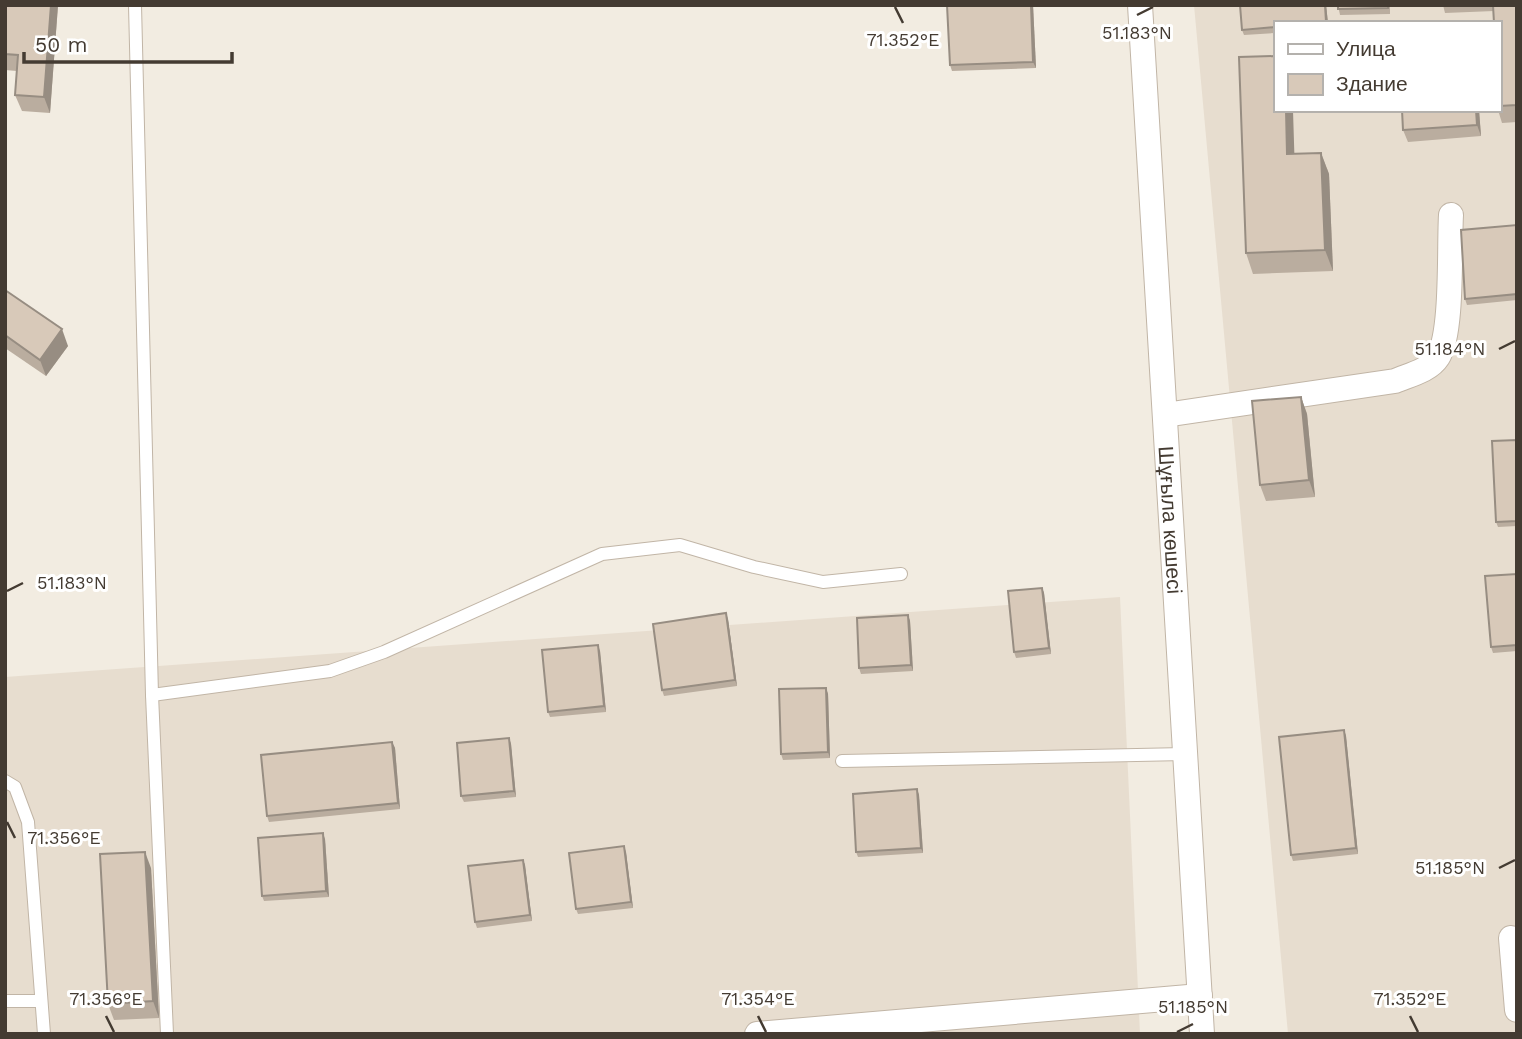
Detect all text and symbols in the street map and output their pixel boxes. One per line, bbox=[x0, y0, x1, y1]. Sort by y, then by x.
scale bar bbox=[24, 21, 233, 65]
legend bbox=[1274, 21, 1501, 112]
text: 51.183°N bbox=[1102, 22, 1172, 43]
text: 71.352°E bbox=[866, 29, 940, 50]
text: 50 m bbox=[35, 32, 87, 57]
text: Улица bbox=[1336, 36, 1396, 61]
text: Здание bbox=[1336, 71, 1408, 96]
text: 51.184°N bbox=[1415, 338, 1485, 359]
street label: Шұғыла көшесі bbox=[1154, 445, 1188, 595]
text: 51.183°N bbox=[37, 572, 107, 593]
text: 71.356°E bbox=[27, 827, 101, 848]
text: 51.185°N bbox=[1415, 857, 1485, 878]
text: 71.356°E bbox=[69, 988, 143, 1009]
text: 71.354°E bbox=[721, 988, 795, 1009]
text: 71.352°E bbox=[1373, 988, 1447, 1009]
text: 51.185°N bbox=[1158, 996, 1228, 1017]

